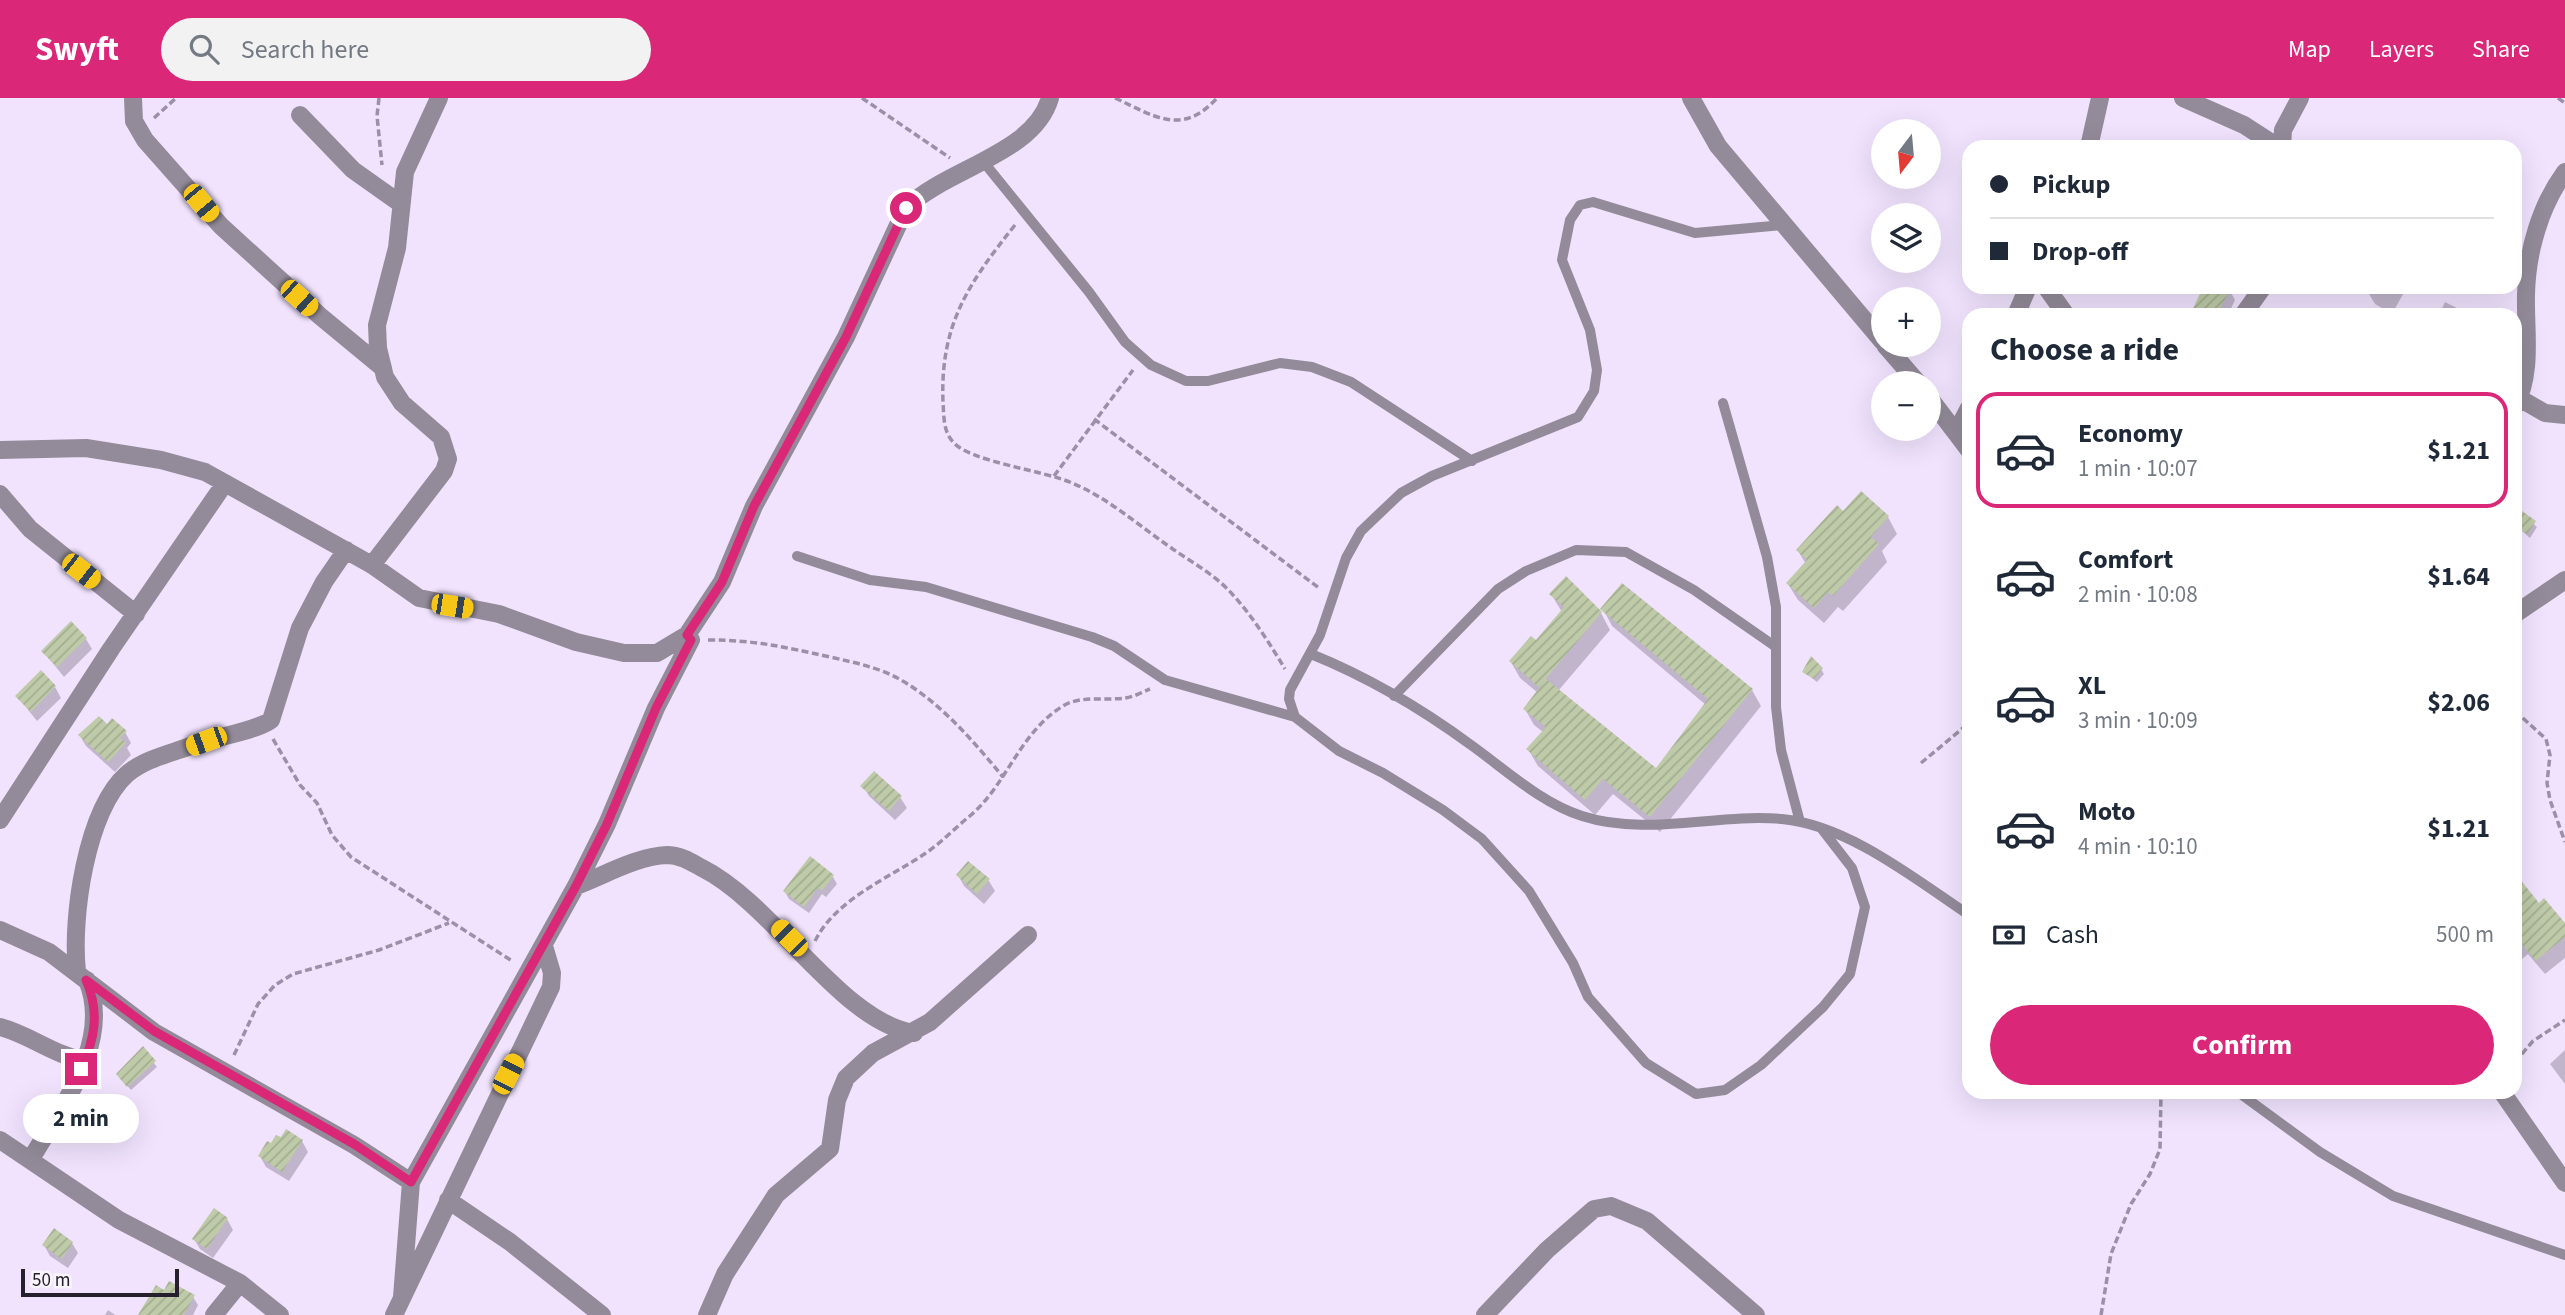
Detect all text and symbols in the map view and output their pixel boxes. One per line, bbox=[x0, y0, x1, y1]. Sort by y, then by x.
search box bbox=[161, 18, 651, 81]
text: Swyft bbox=[35, 26, 119, 73]
icon: search bbox=[185, 30, 223, 68]
text: Search here bbox=[241, 31, 369, 68]
text: Map bbox=[2288, 32, 2331, 67]
text: Layers bbox=[2369, 32, 2434, 67]
text: Share bbox=[2472, 32, 2530, 67]
north arrow bbox=[1871, 119, 1941, 189]
map controls bbox=[1871, 119, 1941, 441]
text: Pickup bbox=[2032, 166, 2110, 203]
car bbox=[180, 180, 223, 226]
route start bbox=[890, 192, 922, 224]
button: layers bbox=[1871, 203, 1941, 273]
text: Drop-off bbox=[2032, 233, 2128, 270]
car bbox=[277, 276, 322, 320]
button: + bbox=[1871, 287, 1941, 357]
text: Choose a ride bbox=[1990, 327, 2179, 373]
button: − bbox=[1871, 371, 1941, 441]
text: Economy bbox=[2078, 415, 2183, 452]
icon: car bbox=[1994, 419, 2057, 482]
text: $1.21 bbox=[2427, 432, 2490, 469]
text: 1 min · 10:07 bbox=[2078, 452, 2198, 485]
text: Comfort bbox=[2078, 541, 2173, 578]
icon: car bbox=[1994, 545, 2057, 608]
car bbox=[58, 550, 105, 592]
text: $1.64 bbox=[2427, 558, 2490, 595]
text: 2 min · 10:08 bbox=[2078, 578, 2198, 611]
car bbox=[430, 592, 475, 620]
text: XL bbox=[2078, 667, 2106, 704]
icon: car bbox=[1994, 671, 2057, 734]
text: $2.06 bbox=[2427, 684, 2490, 721]
text: 3 min · 10:09 bbox=[2078, 704, 2198, 737]
car bbox=[183, 724, 230, 758]
text: Moto bbox=[2078, 793, 2135, 830]
icon: car bbox=[1994, 797, 2057, 860]
text: $1.21 bbox=[2427, 810, 2490, 847]
text: 4 min · 10:10 bbox=[2078, 830, 2198, 863]
car bbox=[767, 916, 812, 960]
icon: cash bbox=[1990, 916, 2028, 954]
text: Cash bbox=[2046, 916, 2099, 953]
text: 500 m bbox=[2436, 918, 2494, 951]
button: Confirm bbox=[1990, 1005, 2494, 1085]
car bbox=[490, 1051, 527, 1097]
route end bbox=[65, 1053, 97, 1085]
callout: 2 min bbox=[23, 1094, 139, 1142]
text: 2 min bbox=[53, 1102, 109, 1135]
scale bar bbox=[21, 1266, 178, 1298]
text: 50 m bbox=[32, 1267, 70, 1294]

